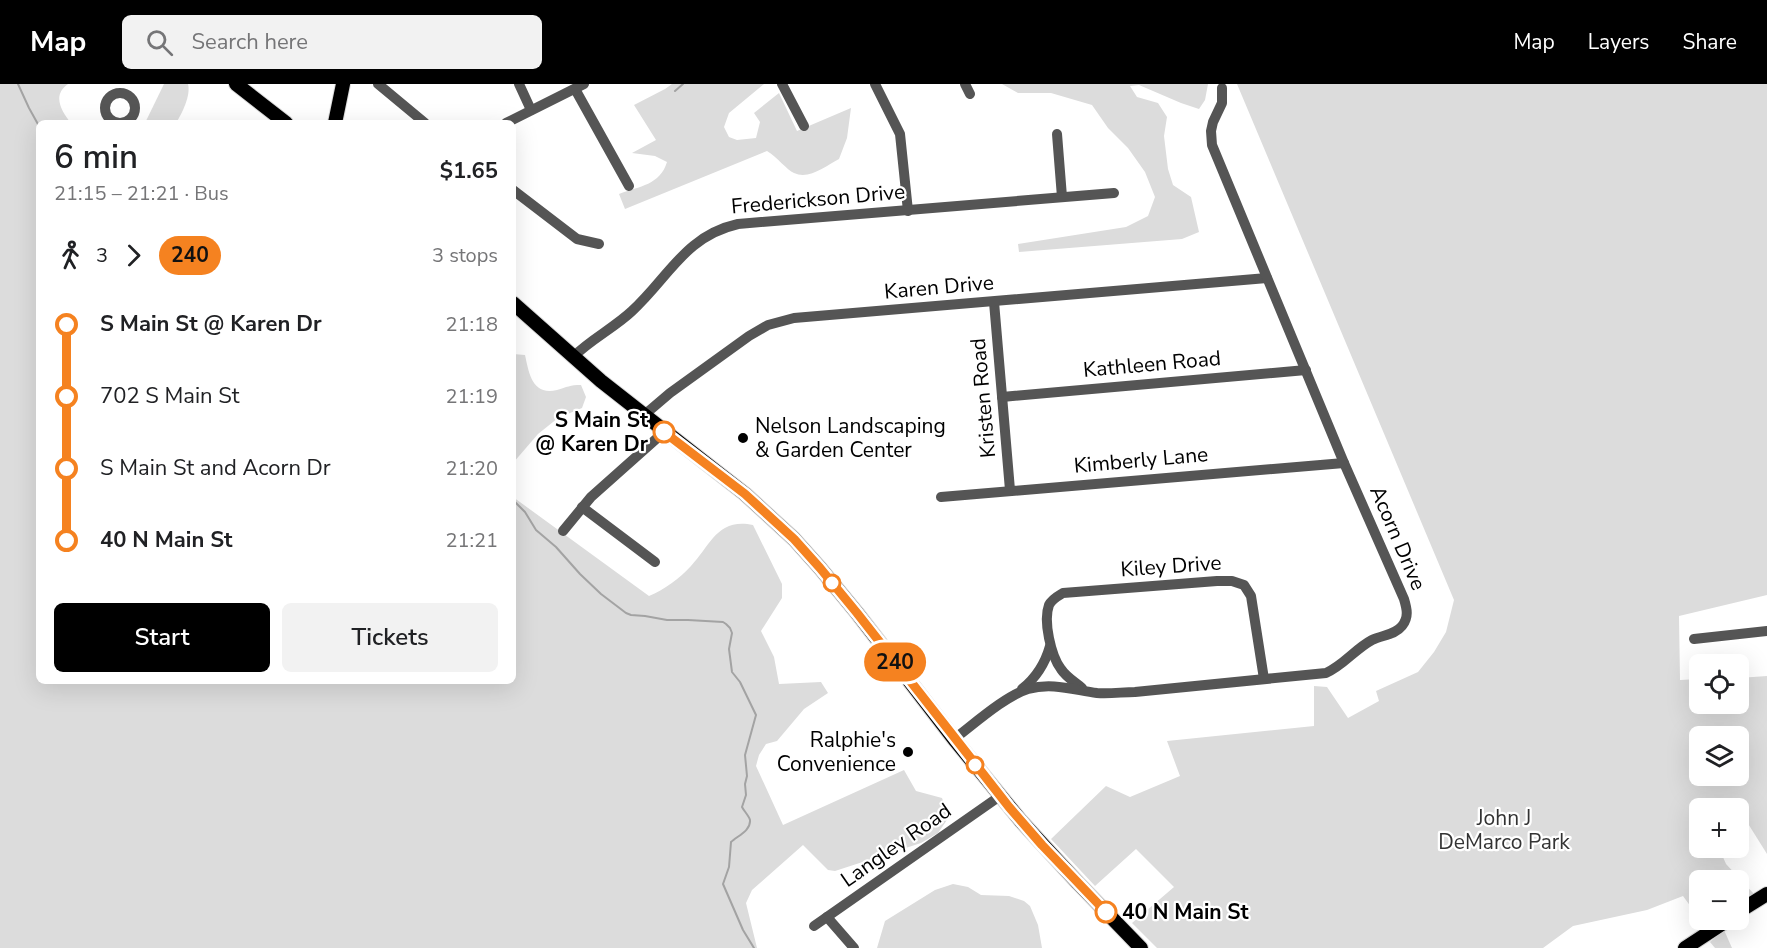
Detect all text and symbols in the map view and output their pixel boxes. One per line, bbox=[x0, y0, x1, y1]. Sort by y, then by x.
search box bbox=[122, 15, 542, 69]
text: Map bbox=[30, 23, 86, 61]
icon: search bbox=[143, 26, 176, 59]
text: Search here bbox=[191, 27, 308, 57]
text: Map bbox=[1513, 28, 1555, 56]
text: Layers bbox=[1588, 28, 1649, 56]
text: Share bbox=[1682, 28, 1737, 56]
text: 6 min bbox=[54, 135, 138, 180]
text: $1.65 bbox=[440, 156, 498, 186]
street label: Frederickson Drive bbox=[730, 177, 906, 221]
text: 21:15 – 21:21 · Bus bbox=[54, 180, 229, 207]
icon: walk bbox=[54, 239, 87, 272]
icon: forward bbox=[117, 239, 150, 272]
text: 240 bbox=[171, 241, 209, 269]
text: 3 bbox=[96, 242, 108, 269]
text: 3 stops bbox=[432, 242, 498, 269]
street label: Karen Drive bbox=[883, 268, 995, 306]
text: S Main St @ Karen Dr bbox=[100, 309, 322, 339]
text: 21:18 bbox=[445, 311, 498, 338]
street label: Kristen Road bbox=[964, 337, 1002, 459]
street label: Kathleen Road bbox=[1082, 344, 1222, 384]
text: 702 S Main St bbox=[100, 381, 239, 411]
text: 21:19 bbox=[445, 383, 498, 410]
place label: S Main St @ Karen Dr bbox=[535, 406, 649, 458]
place label: Nelson Landscaping & Garden Center bbox=[755, 412, 946, 464]
marker: S Main St @ Karen Dr bbox=[653, 421, 675, 443]
marker: Nelson Landscaping & Garden Center bbox=[736, 431, 750, 445]
street label: Kimberly Lane bbox=[1073, 440, 1209, 480]
text: S Main St and Acorn Dr bbox=[100, 453, 331, 483]
text: 21:20 bbox=[445, 455, 498, 482]
street label: Acorn Drive bbox=[1363, 481, 1433, 595]
text: 40 N Main St bbox=[100, 525, 233, 555]
text: 21:21 bbox=[445, 527, 498, 554]
street label: Kiley Drive bbox=[1120, 549, 1222, 583]
unlabelled marker bbox=[823, 574, 841, 592]
button: Start bbox=[54, 603, 270, 672]
button: Tickets bbox=[282, 603, 498, 672]
line badge: 240 bbox=[860, 642, 930, 682]
text: 240 bbox=[876, 648, 914, 676]
map controls bbox=[1689, 654, 1749, 930]
button: locate bbox=[1689, 654, 1749, 714]
place label: Ralphie's Convenience bbox=[777, 726, 896, 778]
button: layers bbox=[1689, 726, 1749, 786]
marker: Ralphie's Convenience bbox=[901, 745, 915, 759]
unlabelled marker bbox=[966, 756, 984, 774]
street label: Langley Road bbox=[835, 797, 957, 893]
button: + bbox=[1689, 798, 1749, 858]
park label: John J DeMarco Park bbox=[1438, 804, 1570, 856]
button: − bbox=[1689, 870, 1749, 930]
place label: 40 N Main St bbox=[1122, 898, 1249, 926]
marker: 40 N Main St bbox=[1095, 901, 1117, 923]

